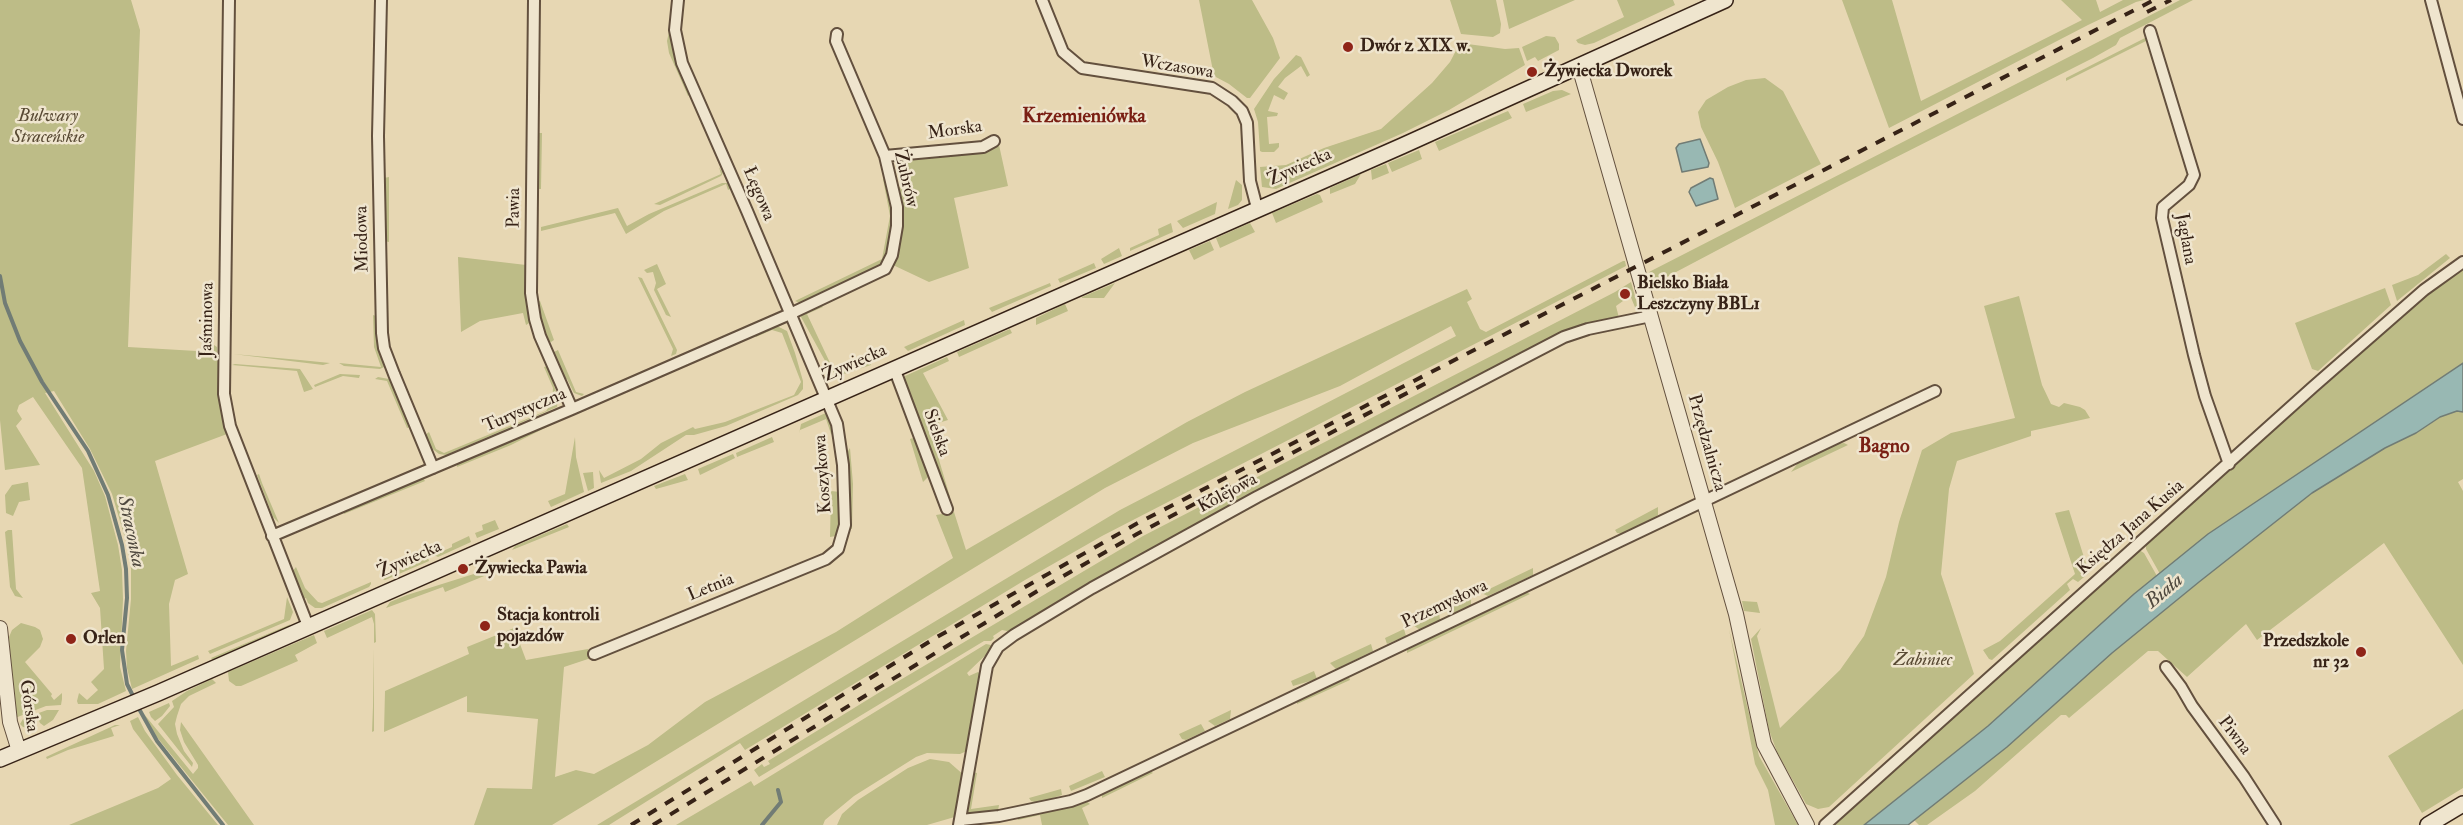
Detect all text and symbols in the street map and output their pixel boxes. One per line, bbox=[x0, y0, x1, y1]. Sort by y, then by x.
place label: Dwór z XIX w. bbox=[1360, 36, 1470, 58]
marker: Dwór z XIX w. bbox=[1341, 40, 1355, 54]
street label: Wczasowa bbox=[1139, 52, 1215, 84]
place label: Żywiecka Dworek bbox=[1544, 61, 1672, 83]
marker: Żywiecka Dworek bbox=[1525, 65, 1539, 79]
park label: Bulwary Straceńskie bbox=[12, 106, 84, 148]
district label: Krzemieniówka bbox=[1022, 106, 1146, 130]
street label: Morska bbox=[927, 117, 983, 145]
street label: Żywiecka bbox=[1265, 144, 1335, 192]
street label: Żubrów bbox=[888, 148, 922, 210]
street label: Łęgowa bbox=[737, 164, 779, 224]
street label: Pawia bbox=[504, 188, 526, 228]
street label: Miodowa bbox=[352, 205, 374, 273]
street label: Jaglana bbox=[2170, 212, 2200, 266]
place label: Bielsko Biała Leszczyny BBL1 bbox=[1637, 273, 1760, 316]
street label: Jaśminowa bbox=[197, 282, 219, 358]
marker: Bielsko Biała Leszczyny BBL1 bbox=[1618, 287, 1632, 301]
street label: Żywiecka bbox=[820, 340, 890, 388]
street label: Turystyczna bbox=[480, 384, 570, 438]
street label: Przędzalnicza bbox=[1682, 392, 1730, 494]
street label: Sielska bbox=[918, 406, 954, 460]
street label: Koszykowa bbox=[810, 434, 838, 514]
district label: Bagno bbox=[1858, 436, 1910, 460]
street label: Kolejowa bbox=[1195, 469, 1261, 519]
street label: Księdza Jana Kusia bbox=[2073, 476, 2189, 580]
water label: Straconka bbox=[111, 494, 149, 570]
street label: Żywiecka bbox=[375, 536, 445, 584]
place label: Żywiecka Pawia bbox=[475, 558, 587, 580]
marker: Żywiecka Pawia bbox=[456, 562, 470, 576]
street label: Letnia bbox=[685, 569, 737, 607]
water label: Biała bbox=[2141, 569, 2189, 615]
street label: Przemysłowa bbox=[1398, 576, 1492, 634]
place label: Stacja kontroli pojazdów bbox=[497, 605, 599, 648]
marker: Stacja kontroli pojazdów bbox=[478, 619, 492, 633]
place label: Orlen bbox=[83, 628, 126, 650]
place label: Przedszkole nr 32 bbox=[2263, 631, 2349, 674]
marker: Orlen bbox=[64, 632, 78, 646]
marker: Przedszkole nr 32 bbox=[2354, 645, 2368, 659]
park label: Żabiniec bbox=[1894, 650, 1952, 672]
street label: Górska bbox=[14, 678, 42, 734]
street label: Piwna bbox=[2212, 712, 2256, 760]

